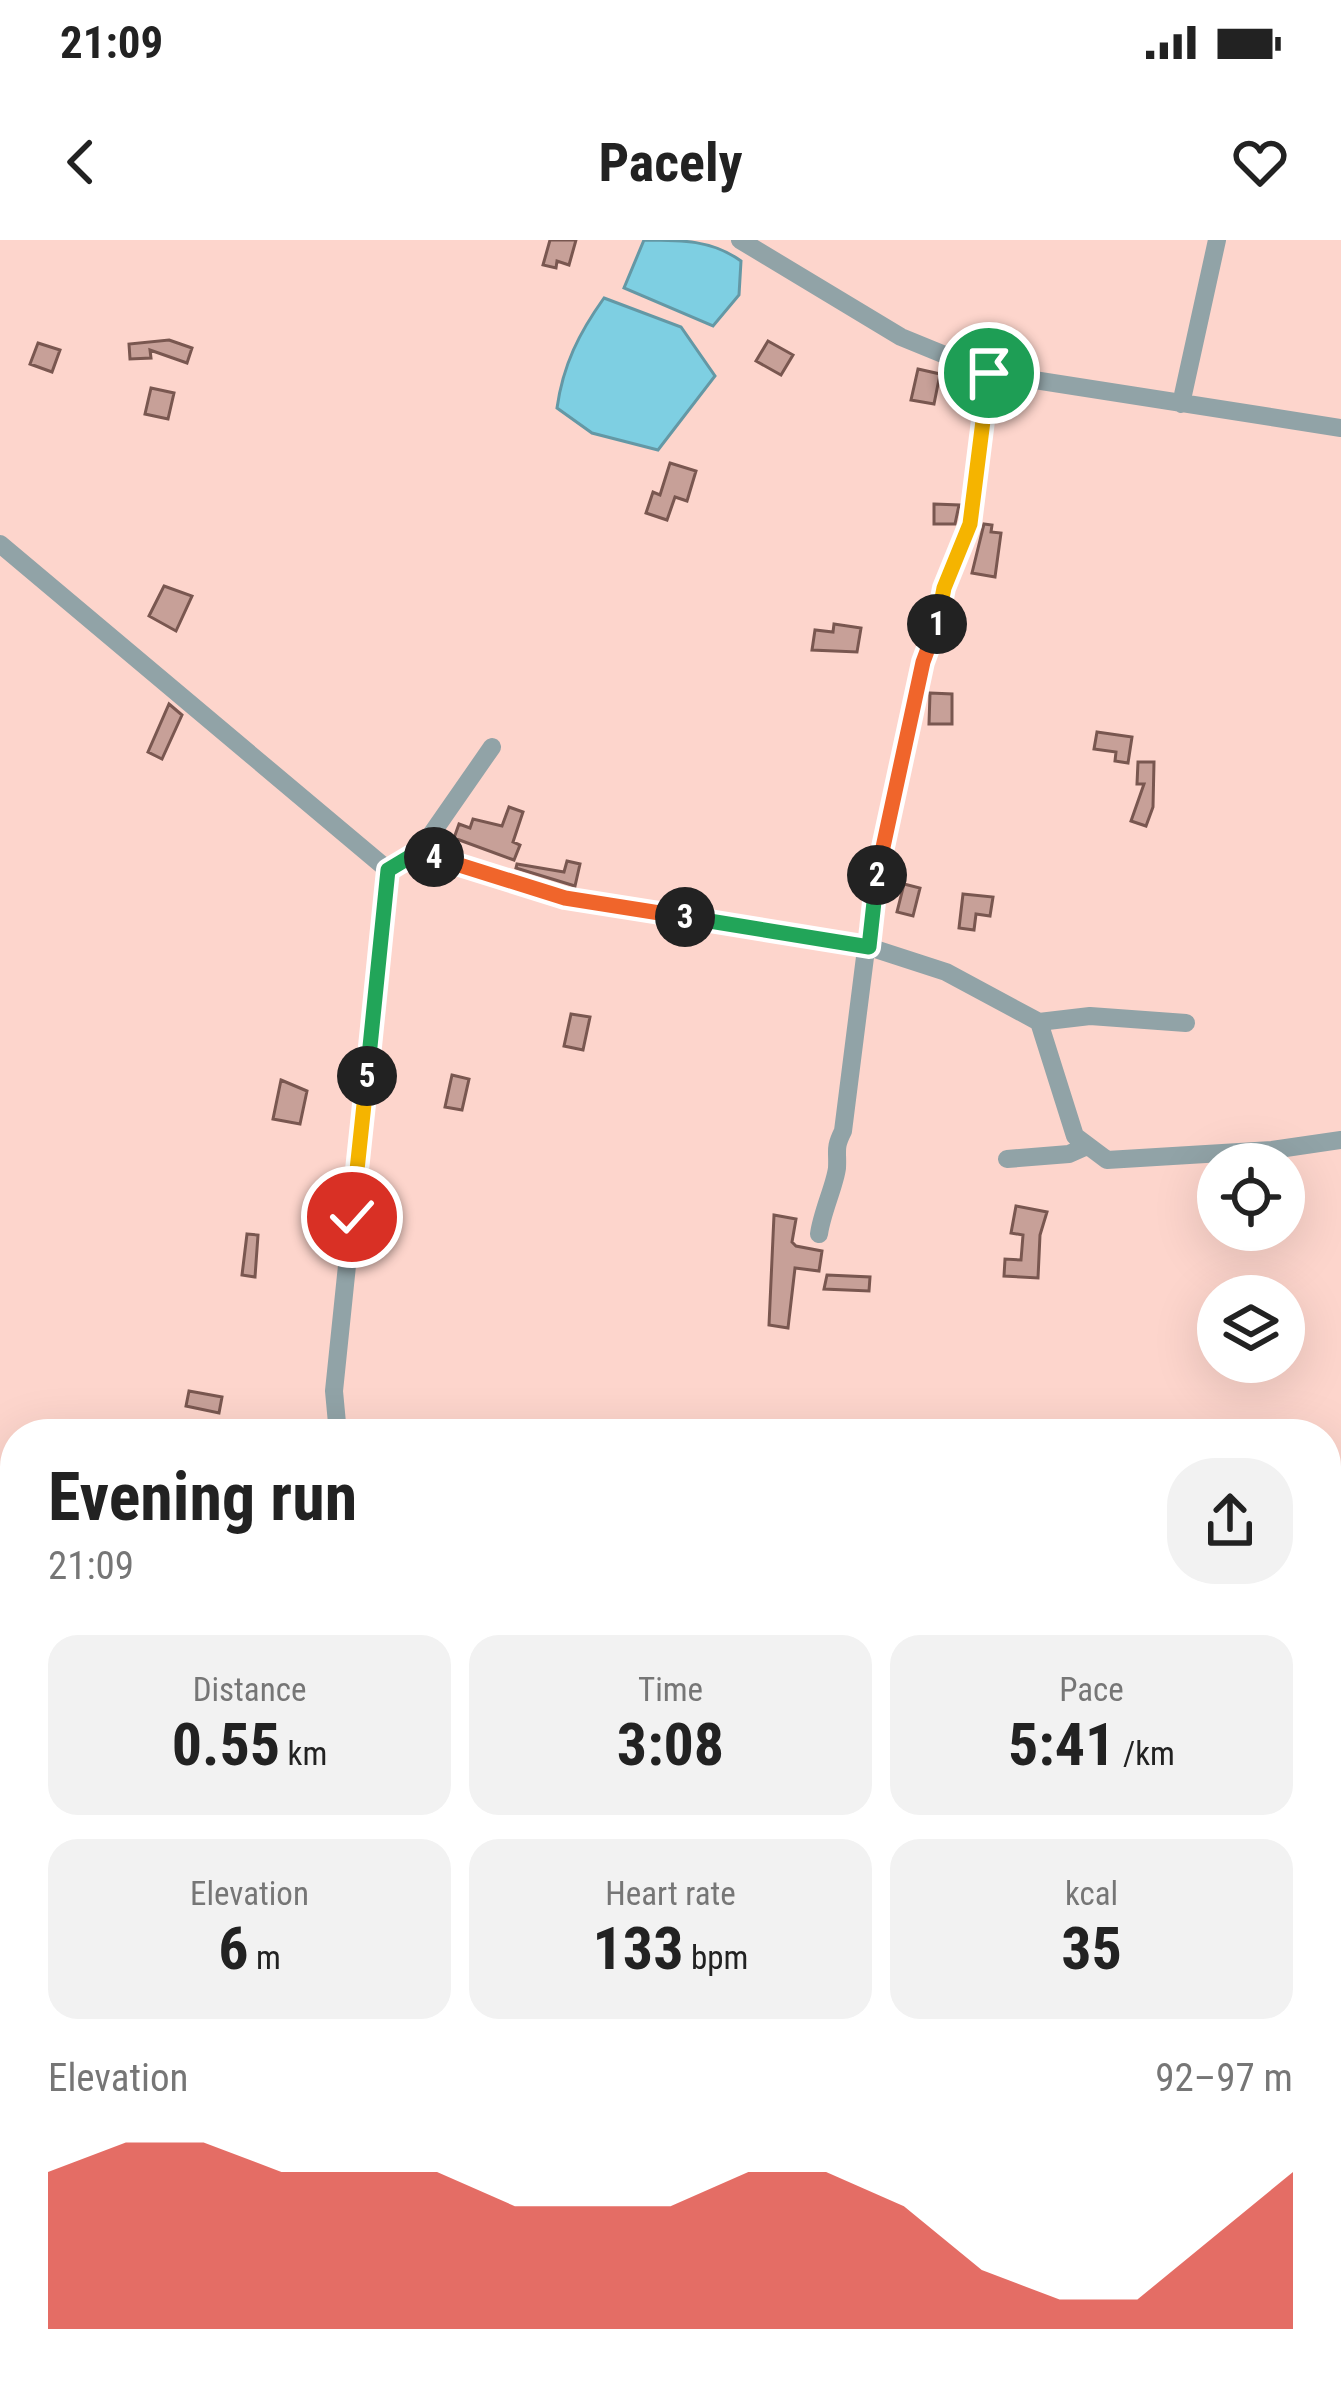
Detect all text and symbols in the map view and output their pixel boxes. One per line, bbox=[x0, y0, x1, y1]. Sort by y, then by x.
text: 21:09 bbox=[60, 16, 163, 69]
icon: back bbox=[48, 129, 114, 195]
icon: heart bbox=[1227, 129, 1293, 195]
text: Pacely bbox=[598, 131, 743, 194]
pin bbox=[938, 322, 1040, 424]
icon: arrive bbox=[956, 340, 1022, 406]
pin: 1 bbox=[907, 594, 967, 654]
text: 1 bbox=[929, 604, 945, 643]
pin: 4 bbox=[404, 827, 464, 887]
text: 4 bbox=[426, 837, 442, 876]
pin: 2 bbox=[847, 845, 907, 905]
text: 2 bbox=[869, 855, 885, 894]
pin: 3 bbox=[655, 887, 715, 947]
text: 3 bbox=[677, 897, 693, 936]
pin: 5 bbox=[337, 1046, 397, 1106]
text: 5 bbox=[359, 1056, 375, 1095]
map controls bbox=[1197, 1143, 1305, 1383]
button: locate bbox=[1197, 1143, 1305, 1251]
pin bbox=[301, 1166, 403, 1268]
icon: check bbox=[319, 1184, 385, 1250]
button: layers bbox=[1197, 1275, 1305, 1383]
button: share bbox=[1167, 1458, 1293, 1584]
text: Evening run bbox=[48, 1459, 357, 1536]
text: 21:09 bbox=[48, 1543, 134, 1589]
text: Distance bbox=[193, 1670, 306, 1709]
text: Time bbox=[638, 1670, 703, 1709]
text: Pace bbox=[1059, 1670, 1124, 1709]
text: 0.55 bbox=[172, 1709, 280, 1780]
text: 3:08 bbox=[617, 1709, 724, 1780]
text: 5:41 bbox=[1008, 1709, 1115, 1780]
text: km bbox=[280, 1734, 327, 1773]
text: /km bbox=[1115, 1734, 1175, 1773]
text: Elevation bbox=[190, 1874, 309, 1913]
text: Heart rate bbox=[605, 1874, 736, 1913]
text: kcal bbox=[1065, 1874, 1118, 1913]
text: 6 bbox=[218, 1913, 248, 1984]
text: 133 bbox=[593, 1913, 684, 1984]
text: 35 bbox=[1061, 1913, 1122, 1984]
text: m bbox=[248, 1938, 281, 1977]
text: bpm bbox=[684, 1938, 748, 1977]
text: Elevation bbox=[48, 2055, 188, 2101]
text: 92–97 m bbox=[1155, 2055, 1293, 2101]

